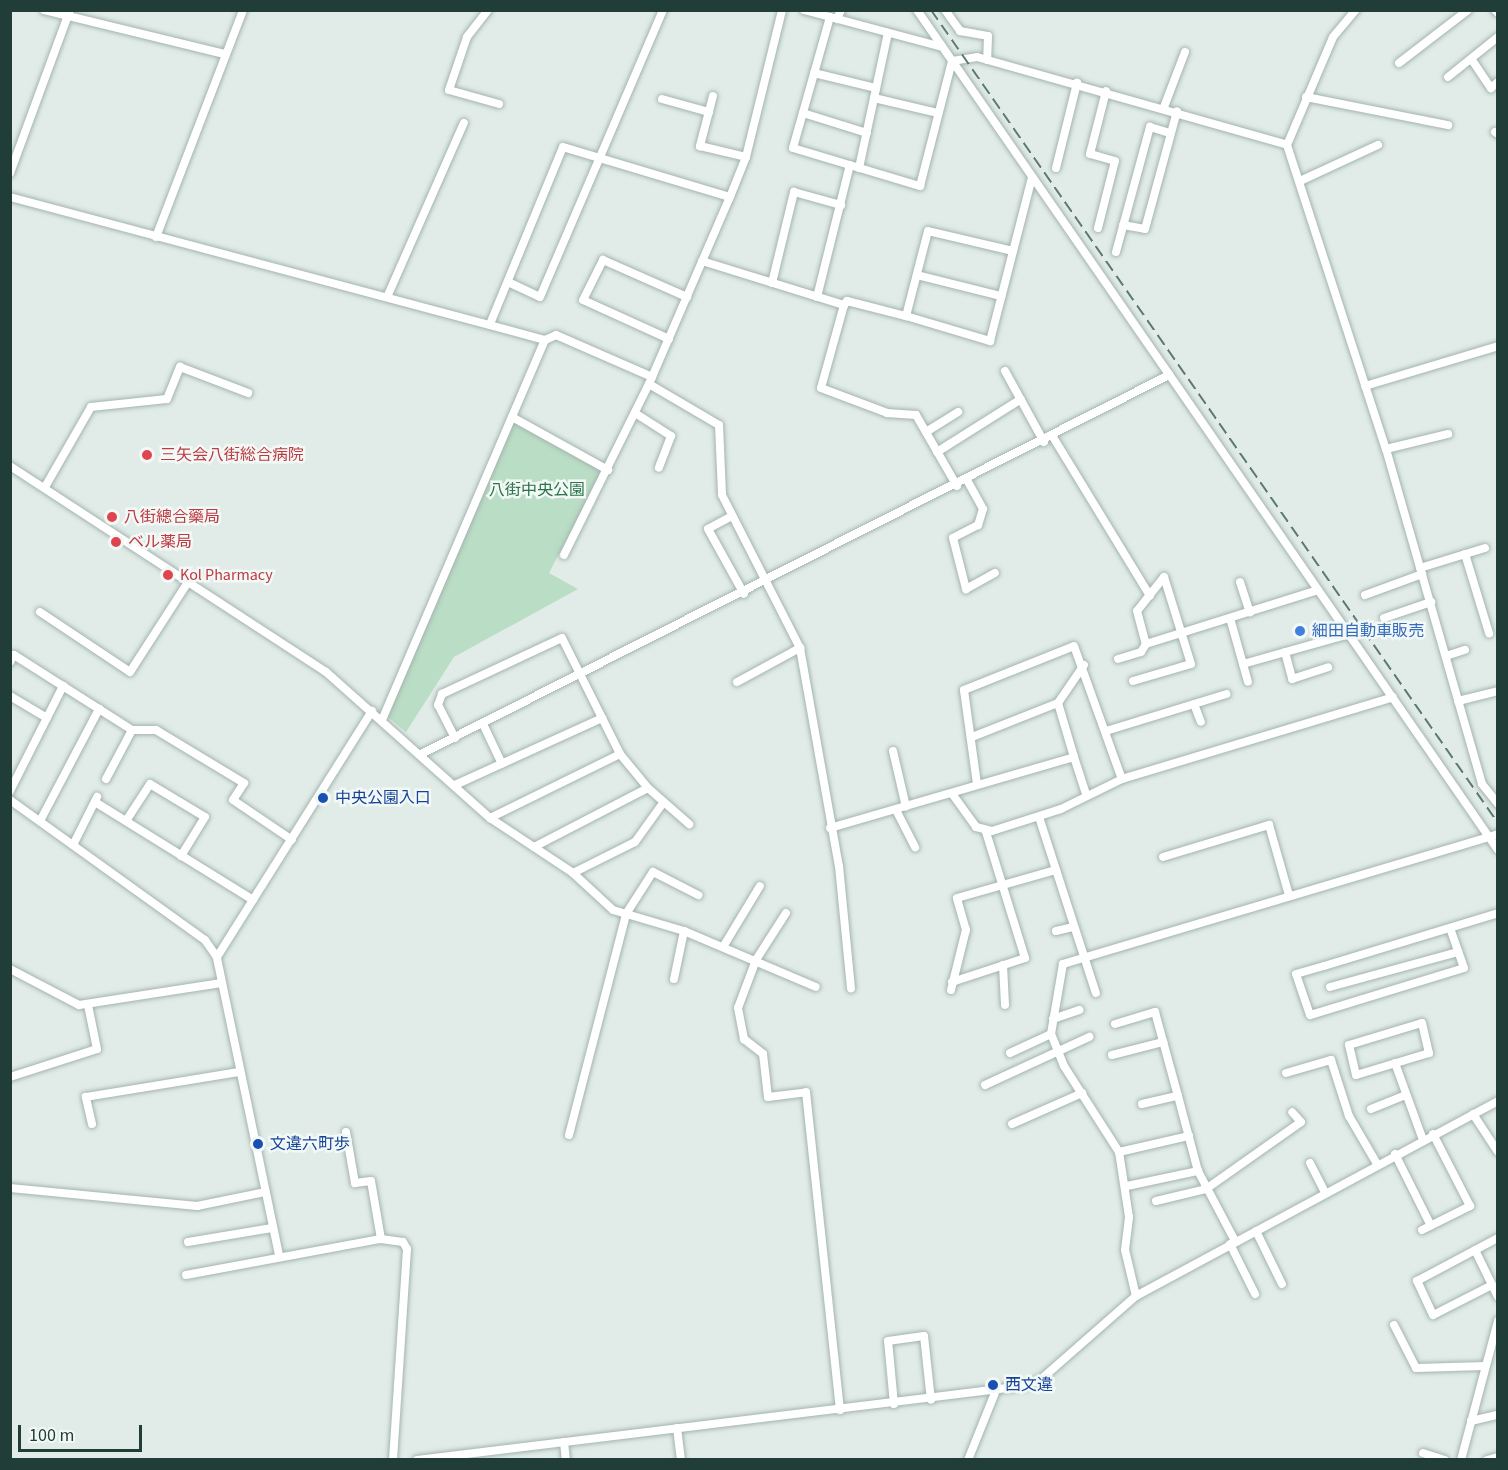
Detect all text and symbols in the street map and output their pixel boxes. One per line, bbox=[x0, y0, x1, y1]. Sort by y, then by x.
place label: 三矢会八街総合病院 bbox=[160, 445, 304, 465]
marker: 三矢会八街総合病院 bbox=[138, 446, 156, 464]
park label: 八街中央公園 bbox=[489, 480, 585, 500]
place label: 八街總合藥局 bbox=[124, 507, 220, 527]
marker: 八街總合藥局 bbox=[105, 510, 119, 524]
place label: ベル薬局 bbox=[128, 532, 192, 552]
marker: ベル薬局 bbox=[109, 535, 123, 549]
place label: Kol Pharmacy bbox=[180, 565, 273, 585]
marker: Kol Pharmacy bbox=[161, 568, 175, 582]
place label: 細田自動車販売 bbox=[1312, 621, 1424, 641]
marker: 細田自動車販売 bbox=[1293, 624, 1307, 638]
place label: 中央公園入口 bbox=[335, 788, 431, 808]
marker: 中央公園入口 bbox=[316, 791, 330, 805]
place label: 文違六町歩 bbox=[270, 1134, 350, 1154]
marker: 文違六町歩 bbox=[251, 1137, 265, 1151]
place label: 西文違 bbox=[1005, 1375, 1053, 1395]
marker: 西文違 bbox=[986, 1378, 1000, 1392]
scale bar bbox=[21, 1413, 146, 1451]
text: 100 m bbox=[29, 1423, 74, 1448]

